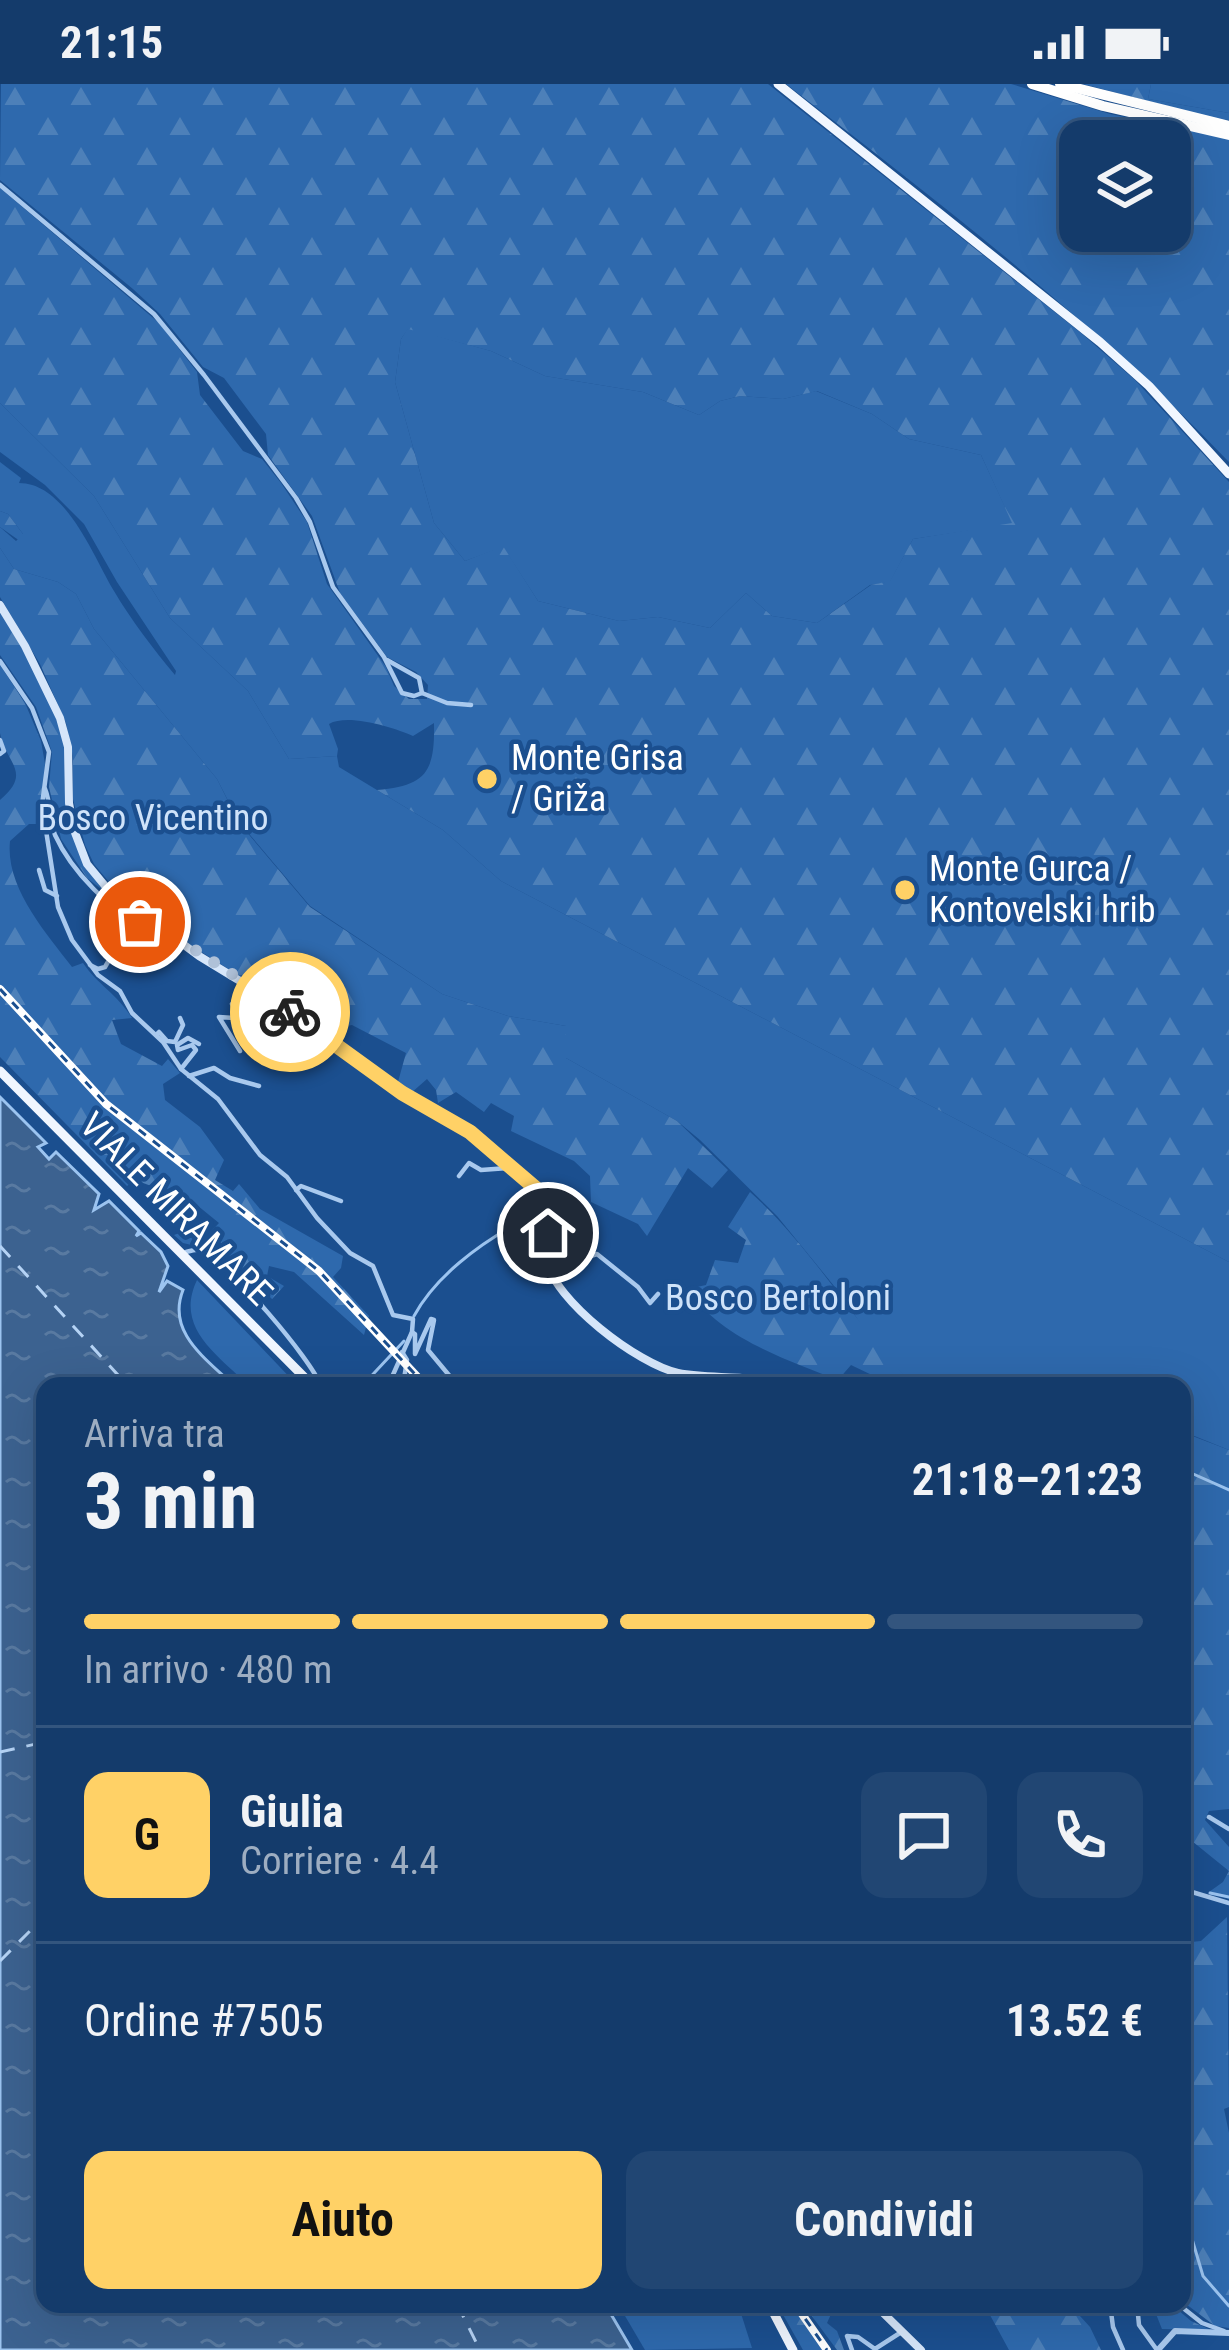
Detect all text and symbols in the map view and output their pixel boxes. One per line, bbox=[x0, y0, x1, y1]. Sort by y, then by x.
text: 21:15 bbox=[60, 16, 163, 69]
map controls bbox=[1059, 120, 1191, 252]
button: layers bbox=[1059, 120, 1191, 252]
place label: Monte Grisa / Griža bbox=[511, 737, 684, 820]
marker: Monte Grisa / Griža bbox=[474, 766, 500, 792]
park label: Bosco Vicentino bbox=[38, 797, 268, 839]
place label: Monte Gurca / Kontovelski hrib bbox=[929, 848, 1156, 931]
pin bbox=[89, 871, 191, 973]
marker: Monte Gurca / Kontovelski hrib bbox=[892, 877, 918, 903]
icon: bag bbox=[107, 889, 173, 955]
courier bbox=[230, 952, 350, 1072]
icon: bike bbox=[257, 979, 323, 1045]
street label: VIALE MIRAMARE bbox=[71, 1104, 281, 1314]
pin bbox=[497, 1182, 599, 1284]
icon: home bbox=[515, 1200, 581, 1266]
park label: Bosco Bertoloni bbox=[665, 1277, 891, 1319]
text: Arriva tra bbox=[84, 1411, 225, 1457]
text: 21:18–21:23 bbox=[912, 1453, 1143, 1506]
text: 3 min bbox=[84, 1456, 257, 1547]
text: In arrivo · 480 m bbox=[84, 1647, 332, 1693]
button: chat bbox=[861, 1772, 987, 1898]
button: phone bbox=[1017, 1772, 1143, 1898]
text: Giulia bbox=[240, 1785, 344, 1838]
text: G bbox=[134, 1808, 160, 1861]
text: Corriere · 4.4 bbox=[240, 1838, 439, 1884]
text: Ordine #7505 bbox=[84, 1994, 324, 2047]
text: 13.52 € bbox=[1006, 1994, 1143, 2047]
button: Aiuto bbox=[84, 2151, 602, 2289]
button: Condividi bbox=[626, 2151, 1143, 2289]

